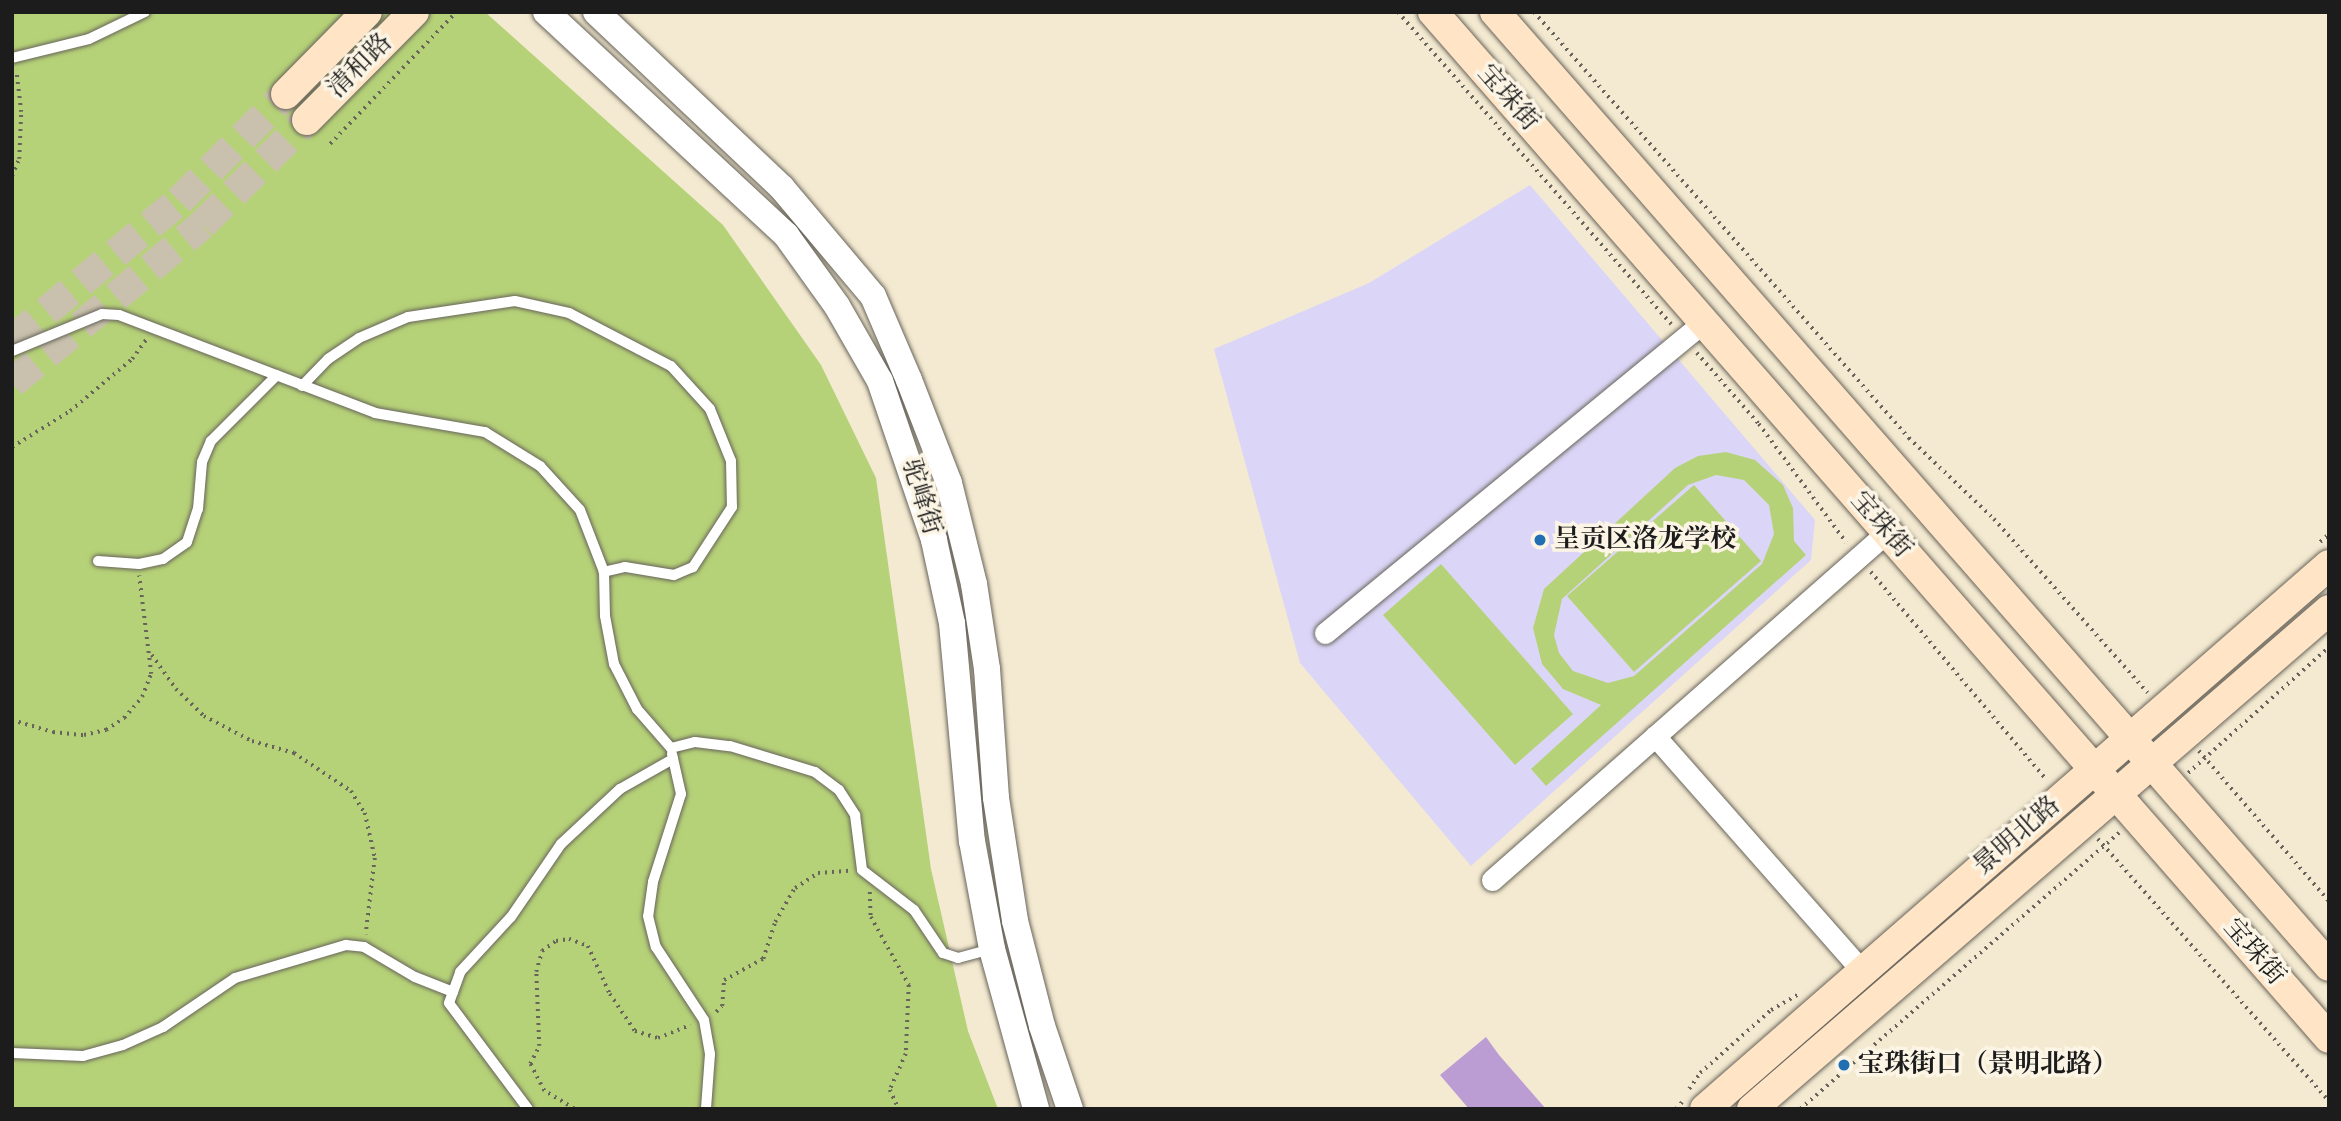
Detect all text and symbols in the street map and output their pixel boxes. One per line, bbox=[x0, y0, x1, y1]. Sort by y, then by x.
street label: 清和路 bbox=[321, 27, 399, 105]
street label: 宝珠街 bbox=[1471, 58, 1545, 138]
street label: 驼峰街 bbox=[895, 455, 947, 539]
street label: 宝珠街 bbox=[1844, 485, 1918, 565]
place label: 呈贡区洛龙学校 bbox=[1554, 524, 1736, 556]
marker: 呈贡区洛龙学校 bbox=[1532, 532, 1548, 548]
street label: 景明北路 bbox=[1968, 790, 2066, 882]
street label: 宝珠街 bbox=[2217, 912, 2291, 992]
place label: 宝珠街口（景明北路） bbox=[1858, 1049, 2118, 1081]
marker: 宝珠街口（景明北路） bbox=[1836, 1057, 1852, 1073]

